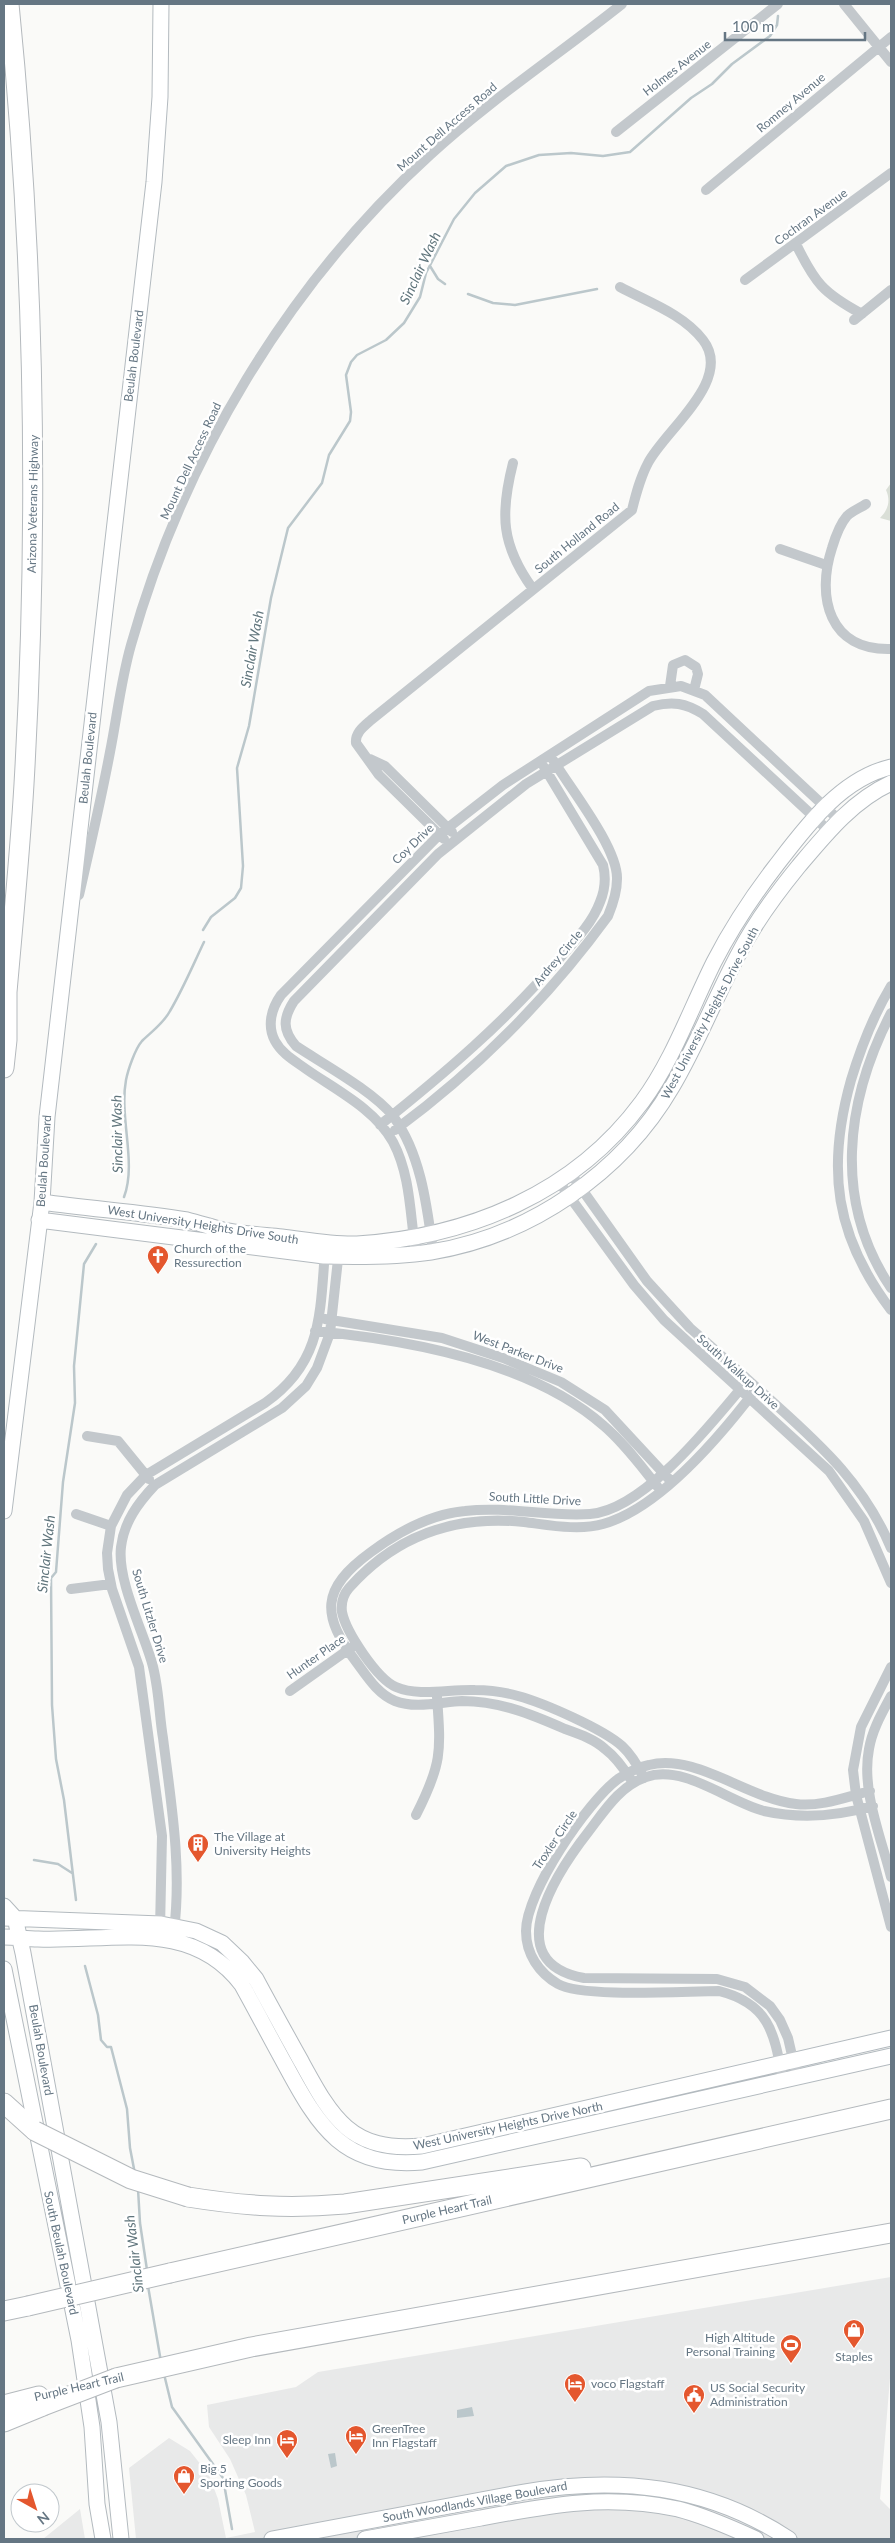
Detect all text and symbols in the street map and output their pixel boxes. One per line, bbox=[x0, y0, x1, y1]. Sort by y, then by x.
scale bar bbox=[725, 10, 865, 42]
text: 100 m bbox=[732, 17, 774, 35]
street label: Holmes Avenue bbox=[640, 36, 714, 99]
street label: Romney Avenue bbox=[753, 70, 828, 136]
street label: Mount Dell Access Road bbox=[394, 79, 500, 174]
street label: Cochran Avenue bbox=[771, 185, 850, 248]
water label: Sinclair Wash bbox=[395, 229, 444, 307]
street label: Beulah Boulevard bbox=[120, 309, 147, 403]
street label: Mount Dell Access Road bbox=[157, 400, 224, 522]
street label: Arizona Veterans Highway bbox=[24, 434, 41, 573]
street label: South Holland Road bbox=[531, 499, 622, 576]
water label: Sinclair Wash bbox=[236, 609, 267, 689]
street label: Beulah Boulevard bbox=[75, 711, 100, 805]
street label: Coy Drive bbox=[389, 820, 437, 867]
street label: West University Heights Drive South bbox=[658, 924, 762, 1102]
street label: Ardrey Circle bbox=[530, 927, 585, 989]
water label: Sinclair Wash bbox=[107, 1095, 126, 1173]
street label: Beulah Boulevard bbox=[33, 1114, 54, 1208]
street label: West University Heights Drive South bbox=[107, 1202, 300, 1247]
place label: Church of the Ressurection bbox=[174, 1241, 246, 1270]
church icon: Church of the Ressurection bbox=[146, 1244, 170, 1275]
street label: West Parker Drive bbox=[471, 1327, 566, 1376]
street label: South Walkup Drive bbox=[694, 1331, 783, 1413]
street label: South Little Drive bbox=[489, 1489, 581, 1508]
water label: Sinclair Wash bbox=[33, 1514, 58, 1594]
street label: South Litzler Drive bbox=[129, 1567, 172, 1665]
street label: Hunter Place bbox=[284, 1631, 348, 1682]
street label: Troxler Circle bbox=[529, 1807, 580, 1872]
place label: The Village at University Heights bbox=[214, 1829, 311, 1858]
building icon: The Village at University Heights bbox=[186, 1832, 210, 1863]
street label: Beulah Boulevard bbox=[26, 2003, 57, 2097]
street label: West University Heights Drive North bbox=[412, 2098, 604, 2153]
street label: South Beulah Boulevard bbox=[41, 2190, 82, 2316]
street label: Purple Heart Trail bbox=[401, 2192, 493, 2227]
water label: Sinclair Wash bbox=[120, 2214, 147, 2294]
shop icon: Staples bbox=[842, 2318, 866, 2349]
place label: High Altitude Personal Training bbox=[686, 2330, 775, 2359]
sports icon: High Altitude Personal Training bbox=[779, 2333, 803, 2364]
place label: Staples bbox=[835, 2349, 873, 2364]
street label: Purple Heart Trail bbox=[33, 2369, 125, 2404]
hotel icon: voco Flagstaff bbox=[563, 2372, 587, 2403]
place label: voco Flagstaff bbox=[591, 2376, 664, 2391]
place label: US Social Security Administration bbox=[710, 2380, 806, 2409]
public building icon: US Social Security Administration bbox=[682, 2383, 706, 2414]
place label: GreenTree Inn Flagstaff bbox=[372, 2421, 437, 2450]
hotel icon: GreenTree Inn Flagstaff bbox=[344, 2424, 368, 2455]
hotel icon: Sleep Inn bbox=[275, 2428, 299, 2459]
place label: Sleep Inn bbox=[223, 2432, 271, 2447]
place label: Big 5 Sporting Goods bbox=[200, 2461, 282, 2490]
shop icon: Big 5 Sporting Goods bbox=[172, 2464, 196, 2495]
street label: South Woodlands Village Boulevard bbox=[381, 2478, 568, 2525]
north arrow bbox=[10, 2483, 60, 2533]
text: N bbox=[34, 2508, 53, 2528]

